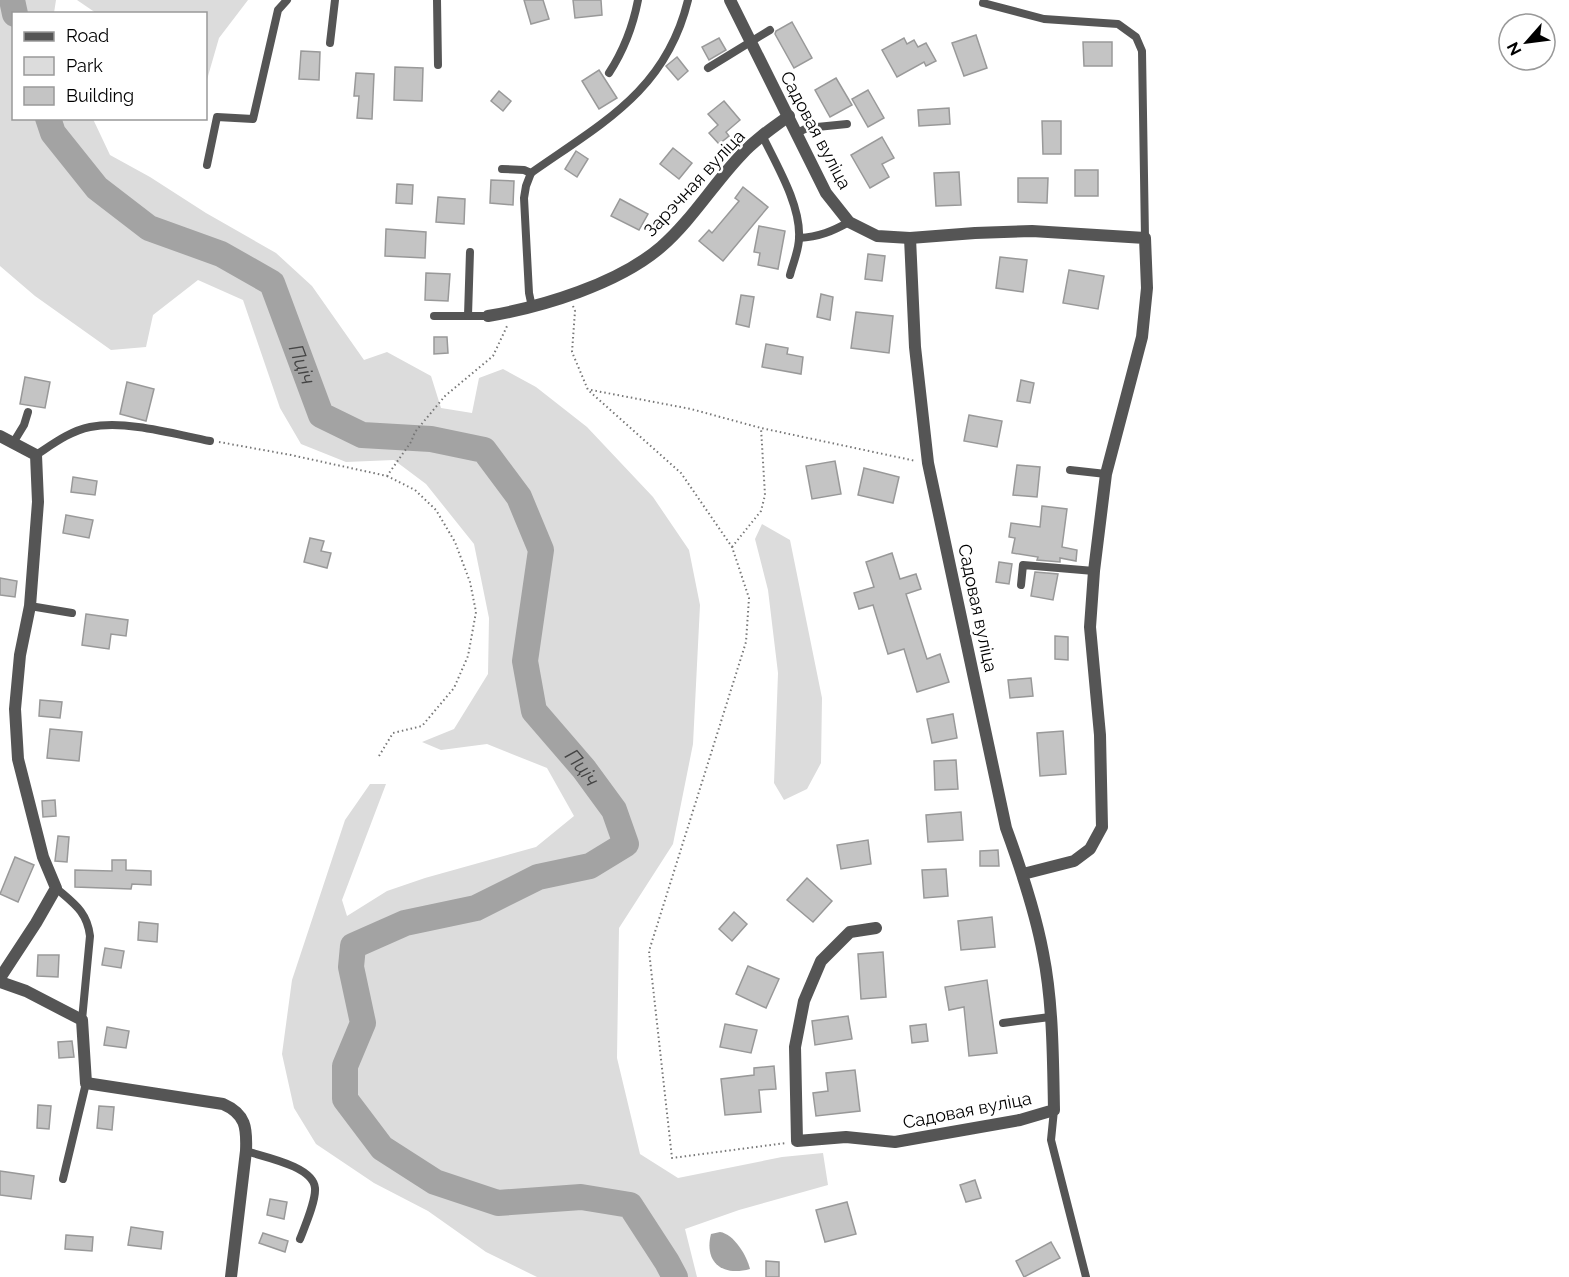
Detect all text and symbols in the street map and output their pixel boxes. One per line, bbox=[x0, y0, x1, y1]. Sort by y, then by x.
legend bbox=[12, 12, 207, 120]
north arrow bbox=[1497, 12, 1557, 72]
text: Road bbox=[66, 25, 109, 46]
text: N bbox=[1503, 39, 1525, 59]
text: Park bbox=[66, 55, 103, 76]
street label: Садовая вуліца bbox=[776, 67, 856, 193]
text: Building bbox=[66, 85, 134, 106]
street label: Зарэчная вуліца bbox=[639, 125, 749, 241]
water label: Пціч bbox=[284, 341, 321, 388]
street label: Садовая вуліца bbox=[954, 542, 1002, 674]
water label: Пціч bbox=[560, 744, 604, 791]
street label: Садовая вуліца bbox=[901, 1087, 1033, 1133]

